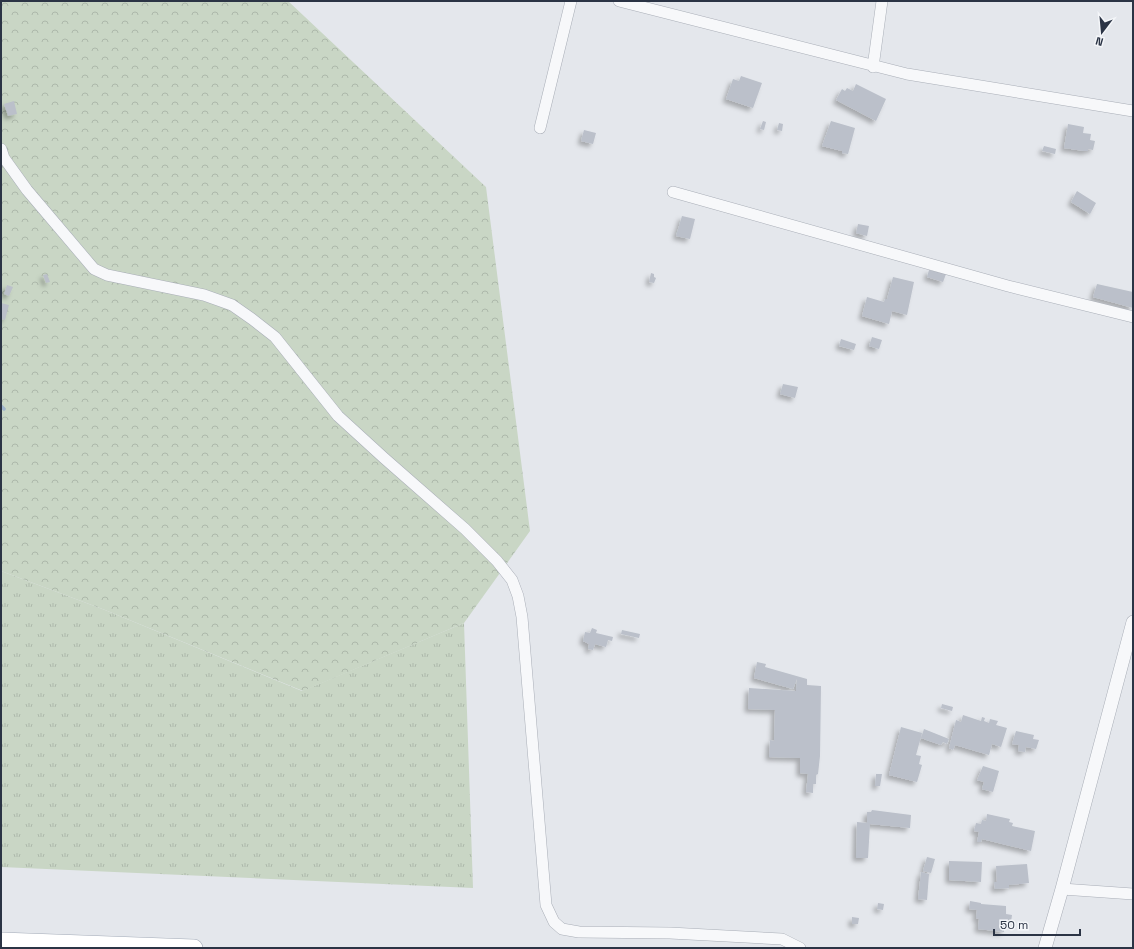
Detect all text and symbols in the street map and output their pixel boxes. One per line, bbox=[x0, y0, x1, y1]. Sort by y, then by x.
north arrow bbox=[1082, 12, 1122, 52]
text: N bbox=[1094, 34, 1105, 49]
scale bar bbox=[994, 911, 1080, 937]
text: 50 m bbox=[1000, 917, 1028, 933]

